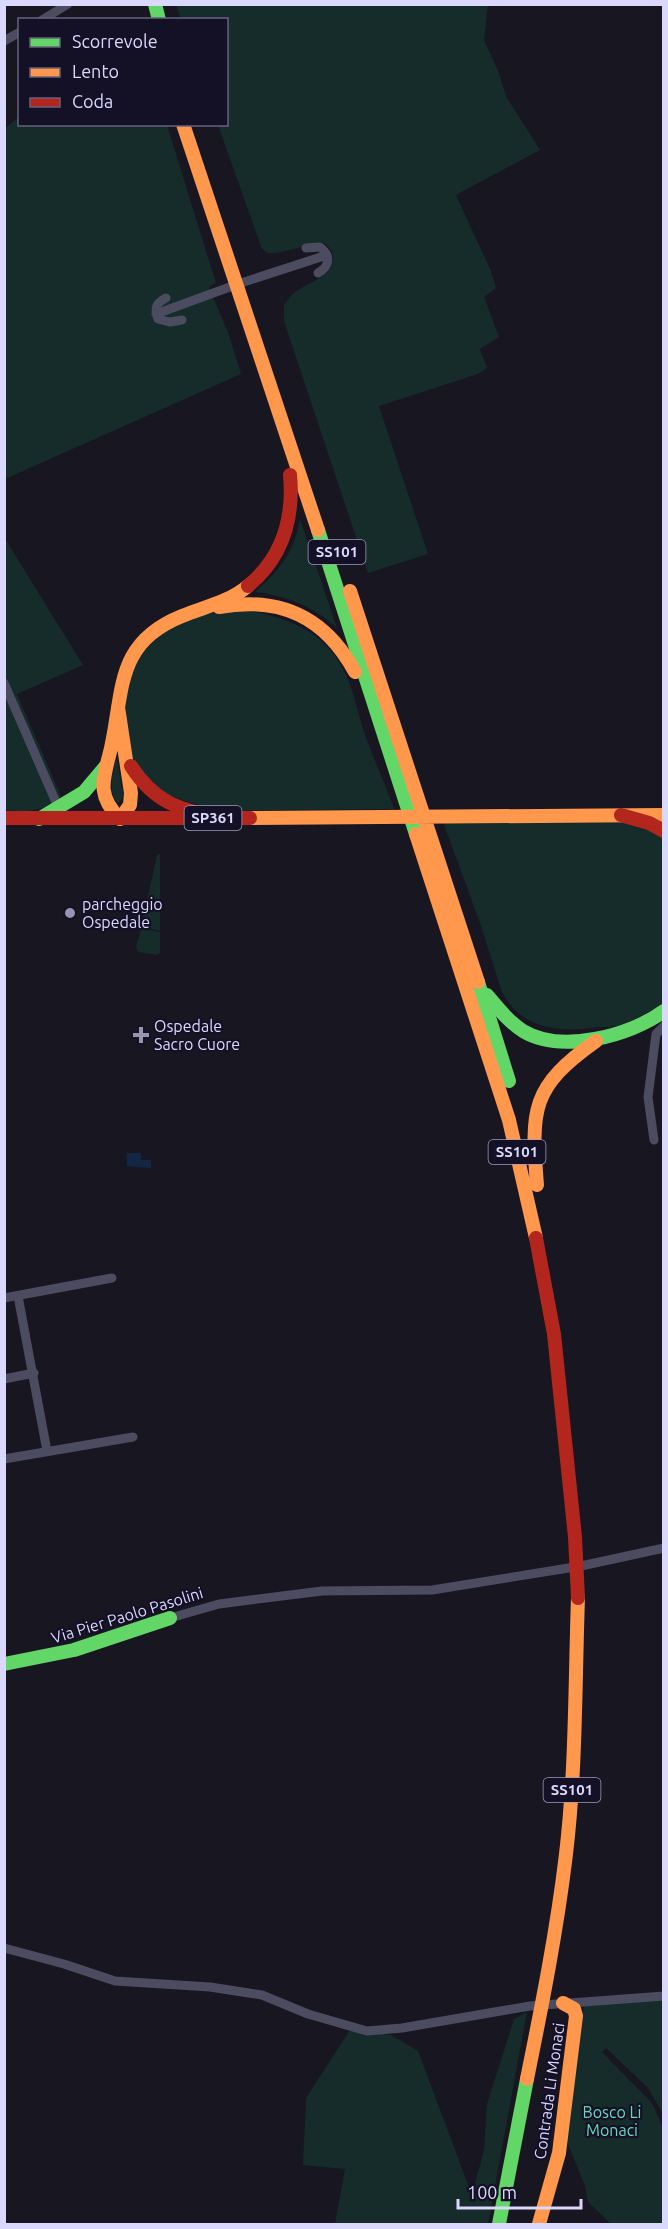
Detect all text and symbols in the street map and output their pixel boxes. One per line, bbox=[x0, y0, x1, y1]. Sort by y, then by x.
legend bbox=[18, 18, 228, 126]
text: Scorrevole bbox=[72, 31, 158, 51]
text: Lento bbox=[72, 61, 119, 81]
text: Coda bbox=[72, 91, 113, 111]
road number: SS101 bbox=[308, 540, 366, 564]
road number: SP361 bbox=[184, 806, 242, 830]
place label: parcheggio Ospedale bbox=[82, 895, 163, 931]
marker: parcheggio Ospedale bbox=[63, 906, 77, 920]
place label: Ospedale Sacro Cuore bbox=[154, 1017, 240, 1053]
marker: Ospedale Sacro Cuore bbox=[132, 1026, 150, 1044]
road number: SS101 bbox=[488, 1140, 546, 1164]
street label: Via Pier Paolo Pasolini bbox=[49, 1583, 205, 1647]
road number: SS101 bbox=[544, 1778, 600, 1802]
street label: Contrada Li Monaci bbox=[531, 2022, 567, 2160]
park label: Bosco Li Monaci bbox=[583, 2103, 641, 2139]
scale bar bbox=[458, 2172, 581, 2210]
text: 100 m bbox=[467, 2182, 517, 2202]

